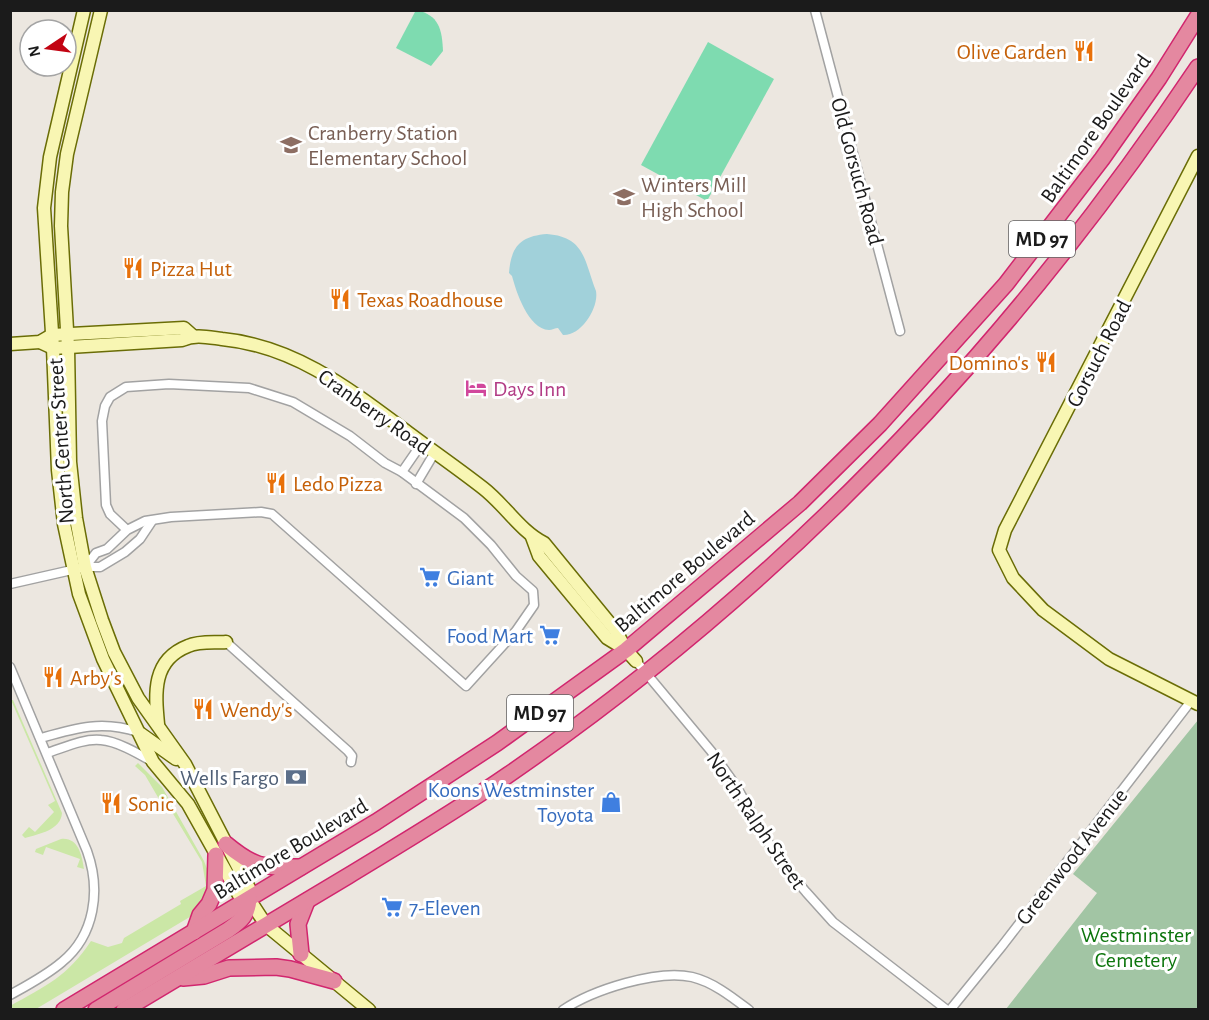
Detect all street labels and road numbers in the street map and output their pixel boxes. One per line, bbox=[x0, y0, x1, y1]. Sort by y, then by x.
street label: Baltimore Boulevard bbox=[1037, 50, 1155, 207]
street label: Old Gorsuch Road bbox=[827, 95, 887, 247]
road number: MD 97 bbox=[1009, 221, 1075, 257]
street label: Gorsuch Road bbox=[1063, 296, 1135, 411]
street label: North Center Street bbox=[44, 357, 78, 525]
street label: Cranberry Road bbox=[314, 365, 435, 459]
street label: Baltimore Boulevard bbox=[610, 507, 759, 637]
road number: MD 97 bbox=[507, 695, 573, 731]
street label: North Ralph Street bbox=[702, 748, 810, 893]
street label: Greenwood Avenue bbox=[1012, 784, 1132, 929]
street label: Baltimore Boulevard bbox=[210, 794, 371, 903]

